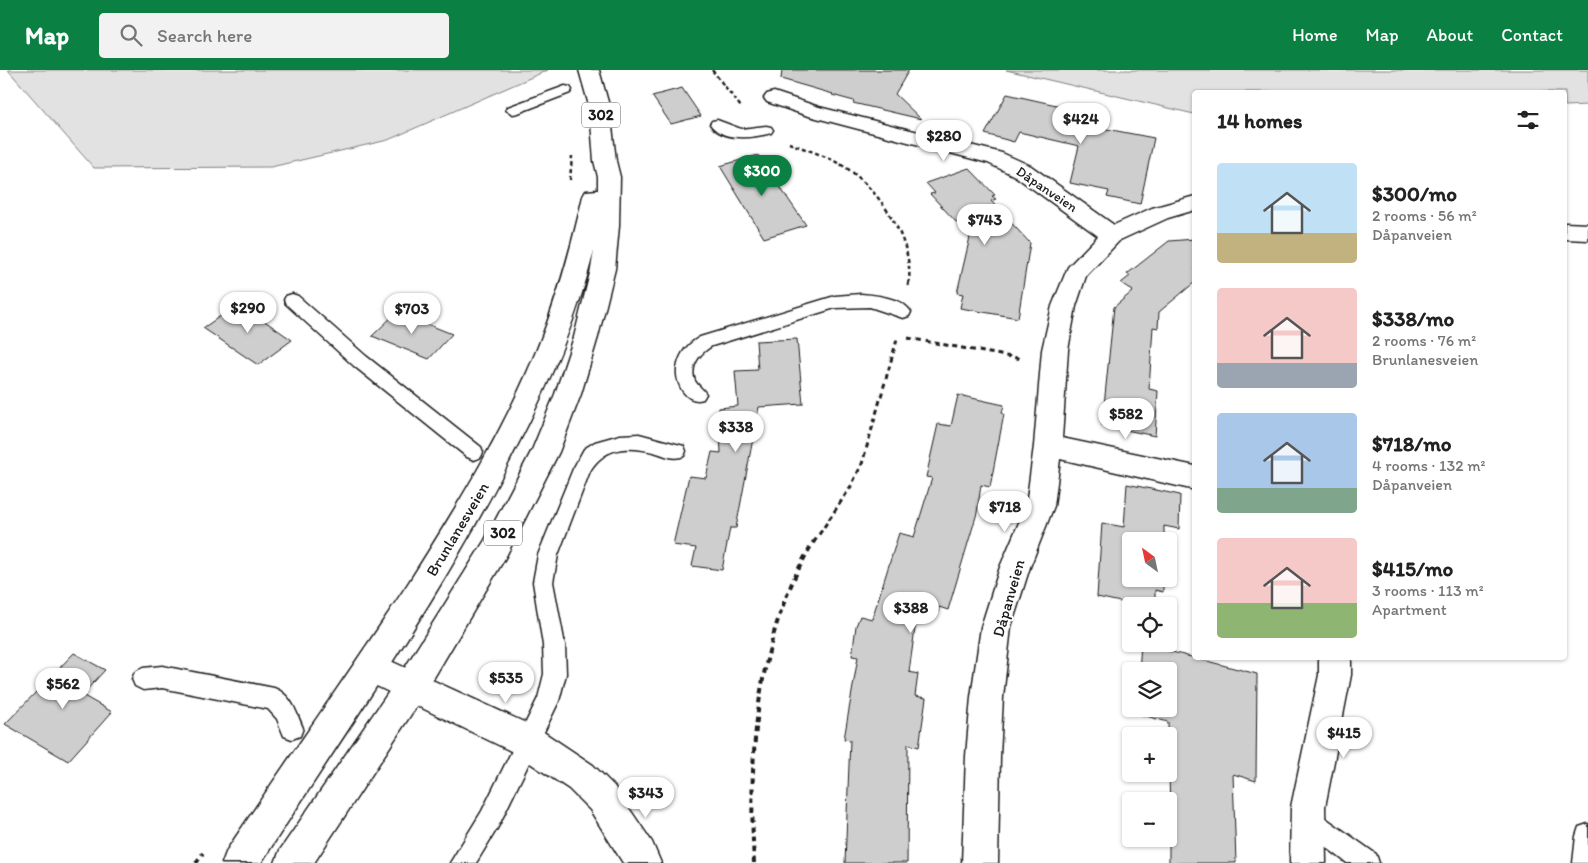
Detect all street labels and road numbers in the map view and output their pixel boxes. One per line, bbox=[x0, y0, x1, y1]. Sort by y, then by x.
road number: 302 bbox=[582, 102, 620, 128]
street label: Dåpanveien bbox=[1013, 163, 1081, 216]
street label: Brunlanesveien bbox=[422, 479, 493, 580]
road number: 302 bbox=[484, 520, 522, 546]
street label: Dåpanveien bbox=[988, 557, 1029, 639]

